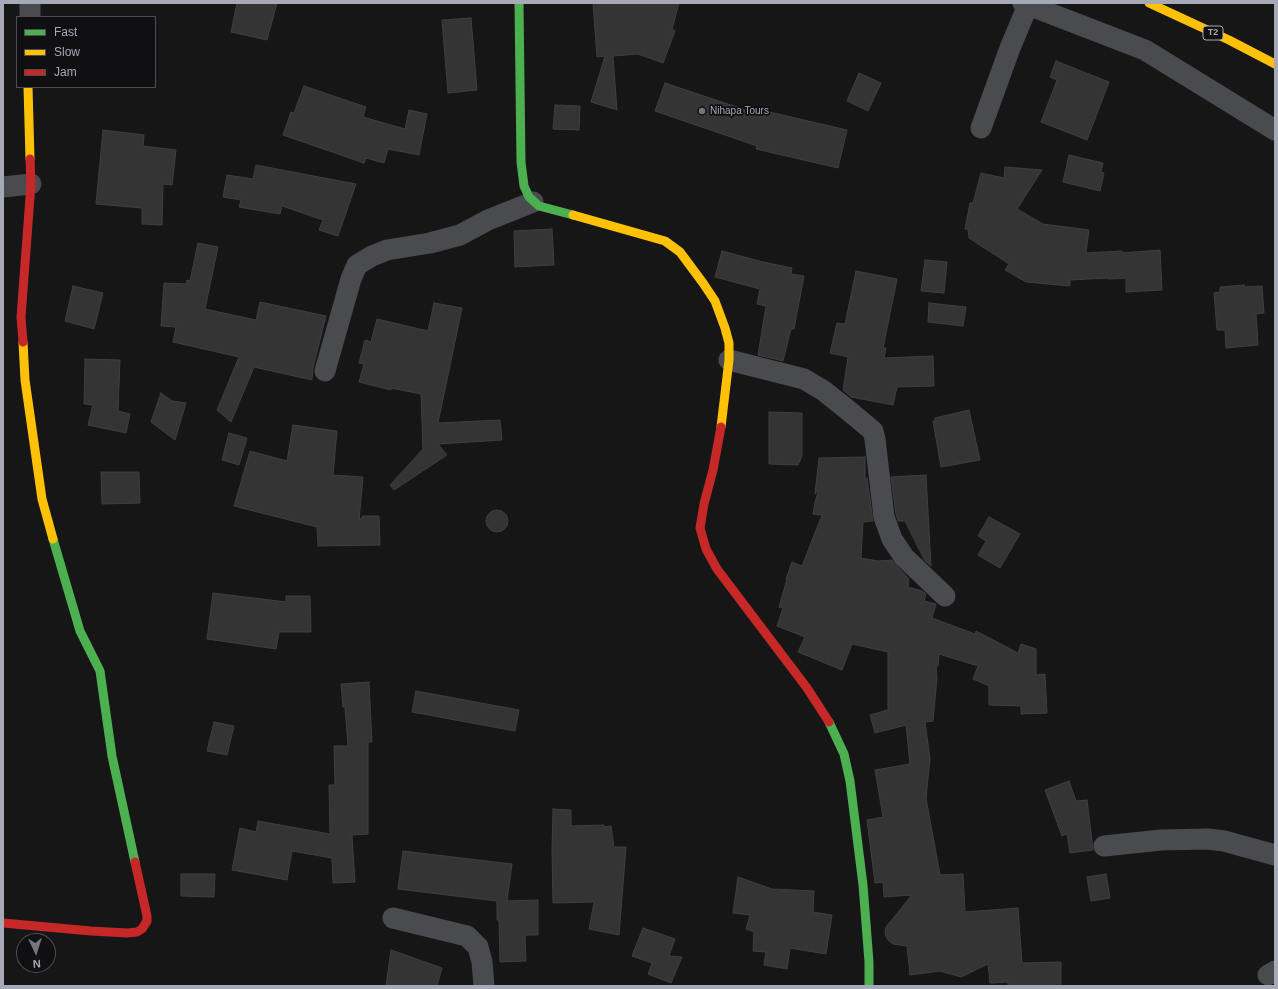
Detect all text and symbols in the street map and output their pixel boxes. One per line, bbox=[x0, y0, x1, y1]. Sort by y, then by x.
legend bbox=[16, 16, 156, 88]
text: Fast bbox=[54, 25, 77, 39]
road number: T2 bbox=[1203, 26, 1223, 40]
text: Slow bbox=[54, 45, 80, 59]
text: Jam bbox=[54, 65, 77, 79]
place label: Nihapa Tours bbox=[710, 105, 769, 117]
marker: Nihapa Tours bbox=[697, 106, 707, 116]
north arrow bbox=[16, 933, 56, 973]
text: N bbox=[32, 958, 41, 970]

